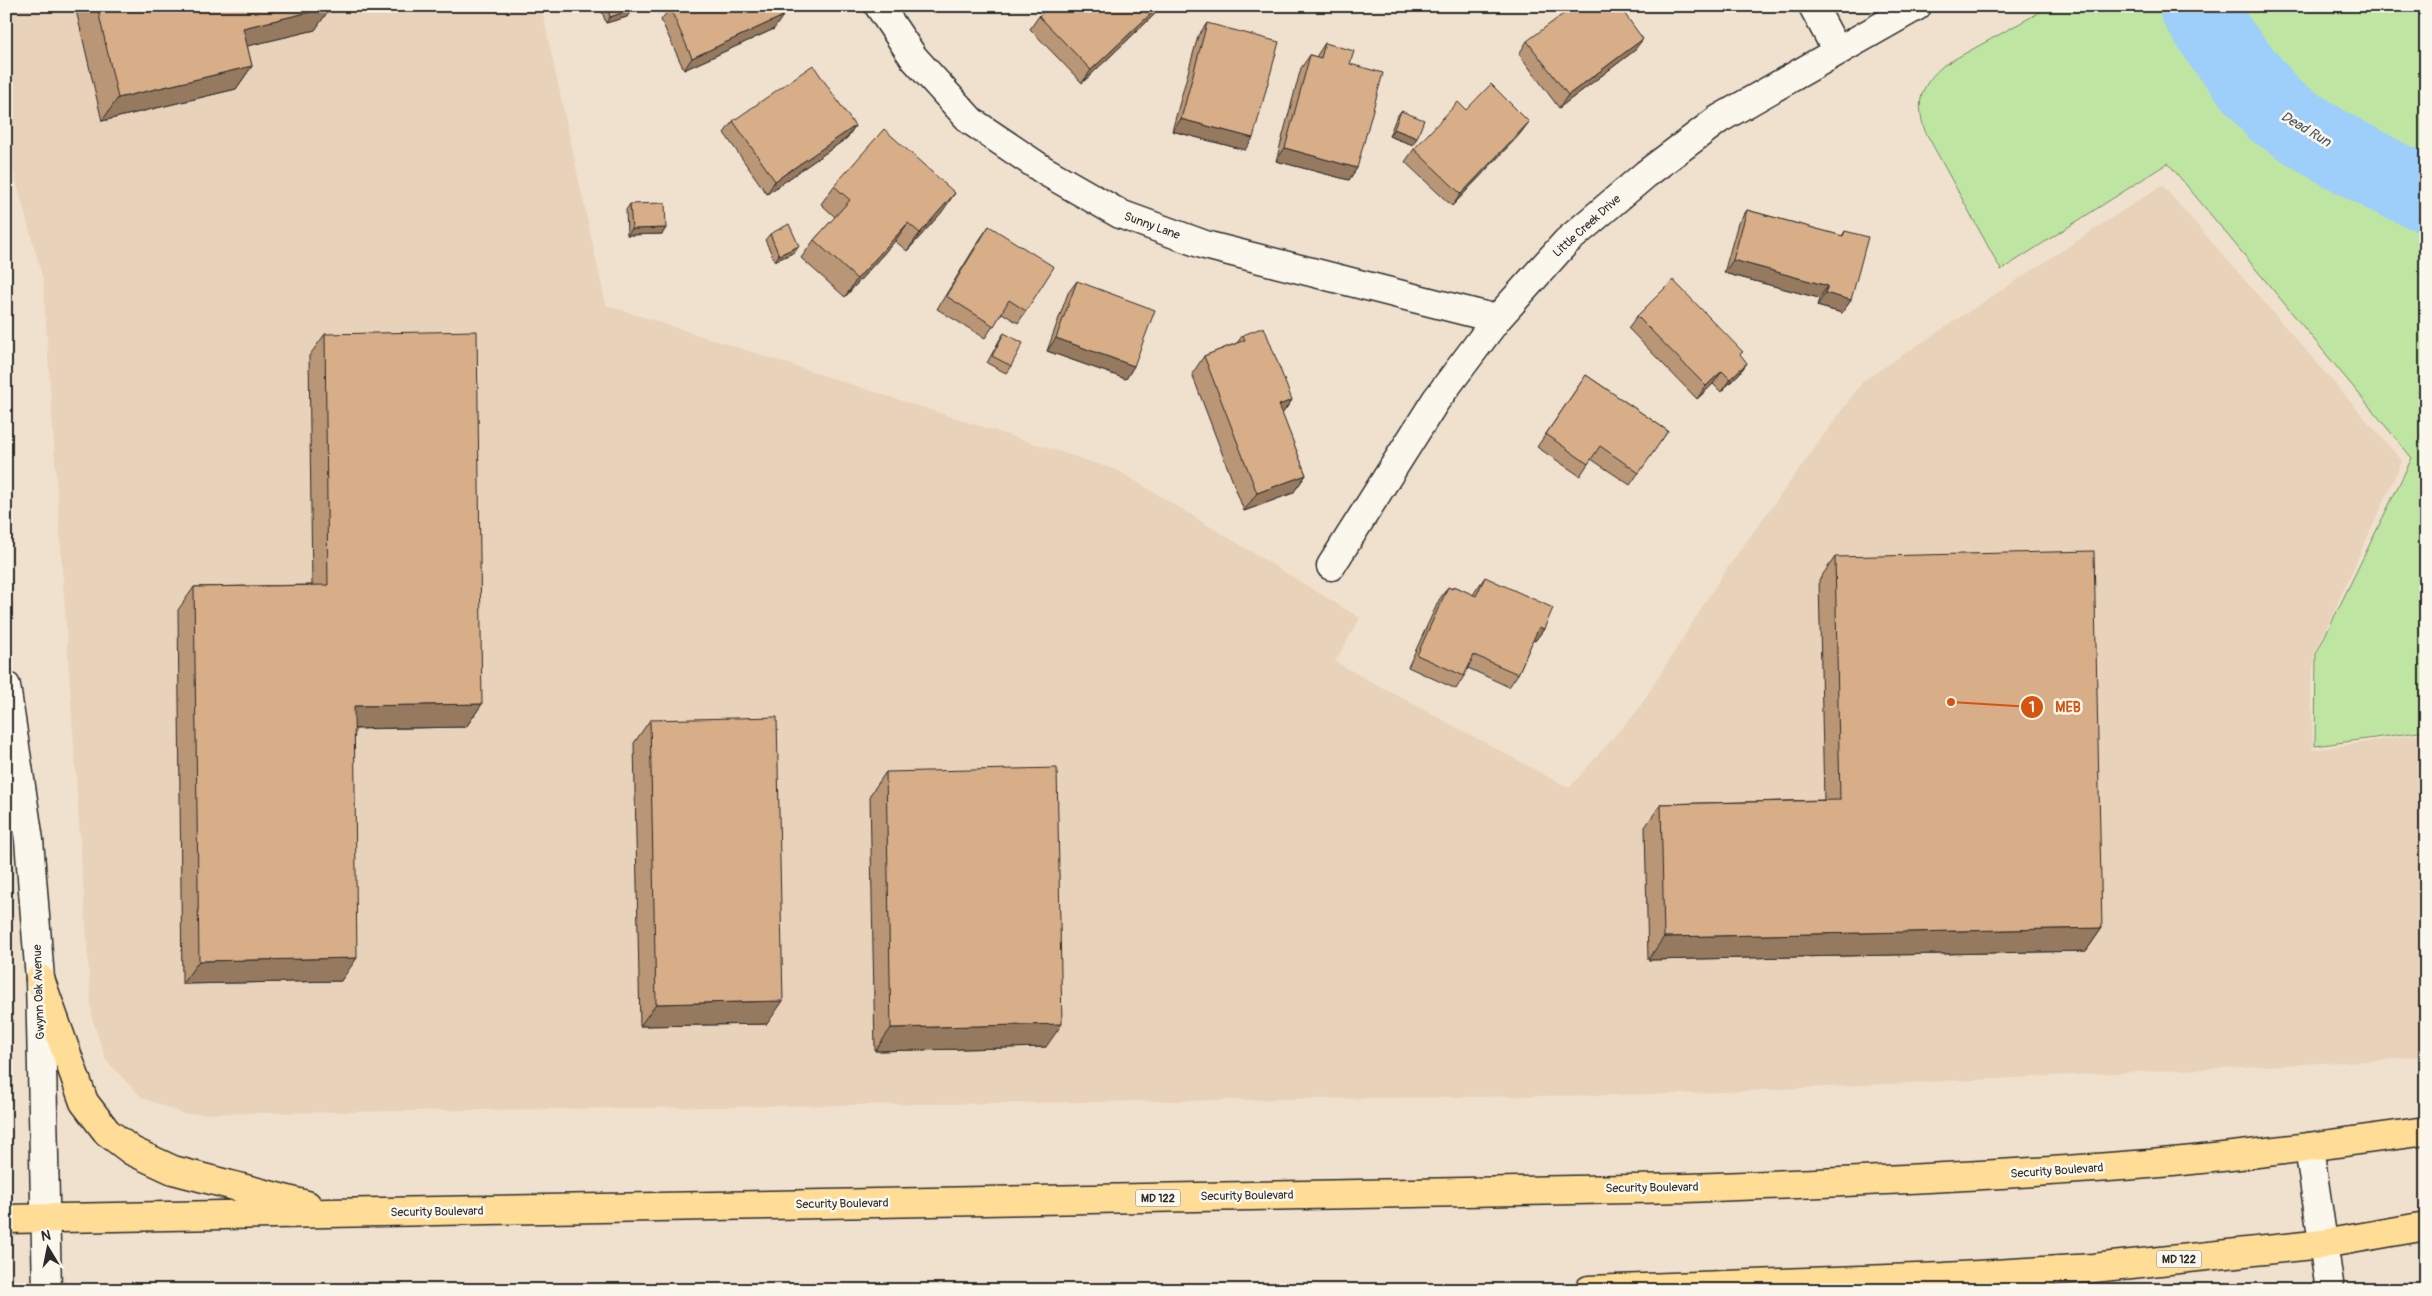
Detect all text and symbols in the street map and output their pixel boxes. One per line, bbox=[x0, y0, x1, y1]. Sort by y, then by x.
water label: Dead Run bbox=[2278, 108, 2335, 151]
street label: Little Creek Drive bbox=[1550, 191, 1624, 261]
street label: Sunny Lane bbox=[1122, 209, 1182, 243]
callout: MEB bbox=[2020, 693, 2090, 722]
text: 1 bbox=[2029, 698, 2035, 717]
text: MEB bbox=[2055, 699, 2081, 716]
street label: Gwynn Oak Avenue bbox=[30, 944, 48, 1040]
street label: Security Boulevard bbox=[2010, 1160, 2104, 1182]
street label: Security Boulevard bbox=[1605, 1180, 1699, 1196]
street label: Security Boulevard bbox=[1200, 1188, 1294, 1204]
road number: MD 122 bbox=[1136, 1190, 1180, 1206]
street label: Security Boulevard bbox=[795, 1196, 889, 1212]
street label: Security Boulevard bbox=[390, 1204, 484, 1220]
north arrow bbox=[22, 1224, 72, 1274]
text: N bbox=[40, 1226, 52, 1245]
road number: MD 122 bbox=[2156, 1250, 2202, 1268]

